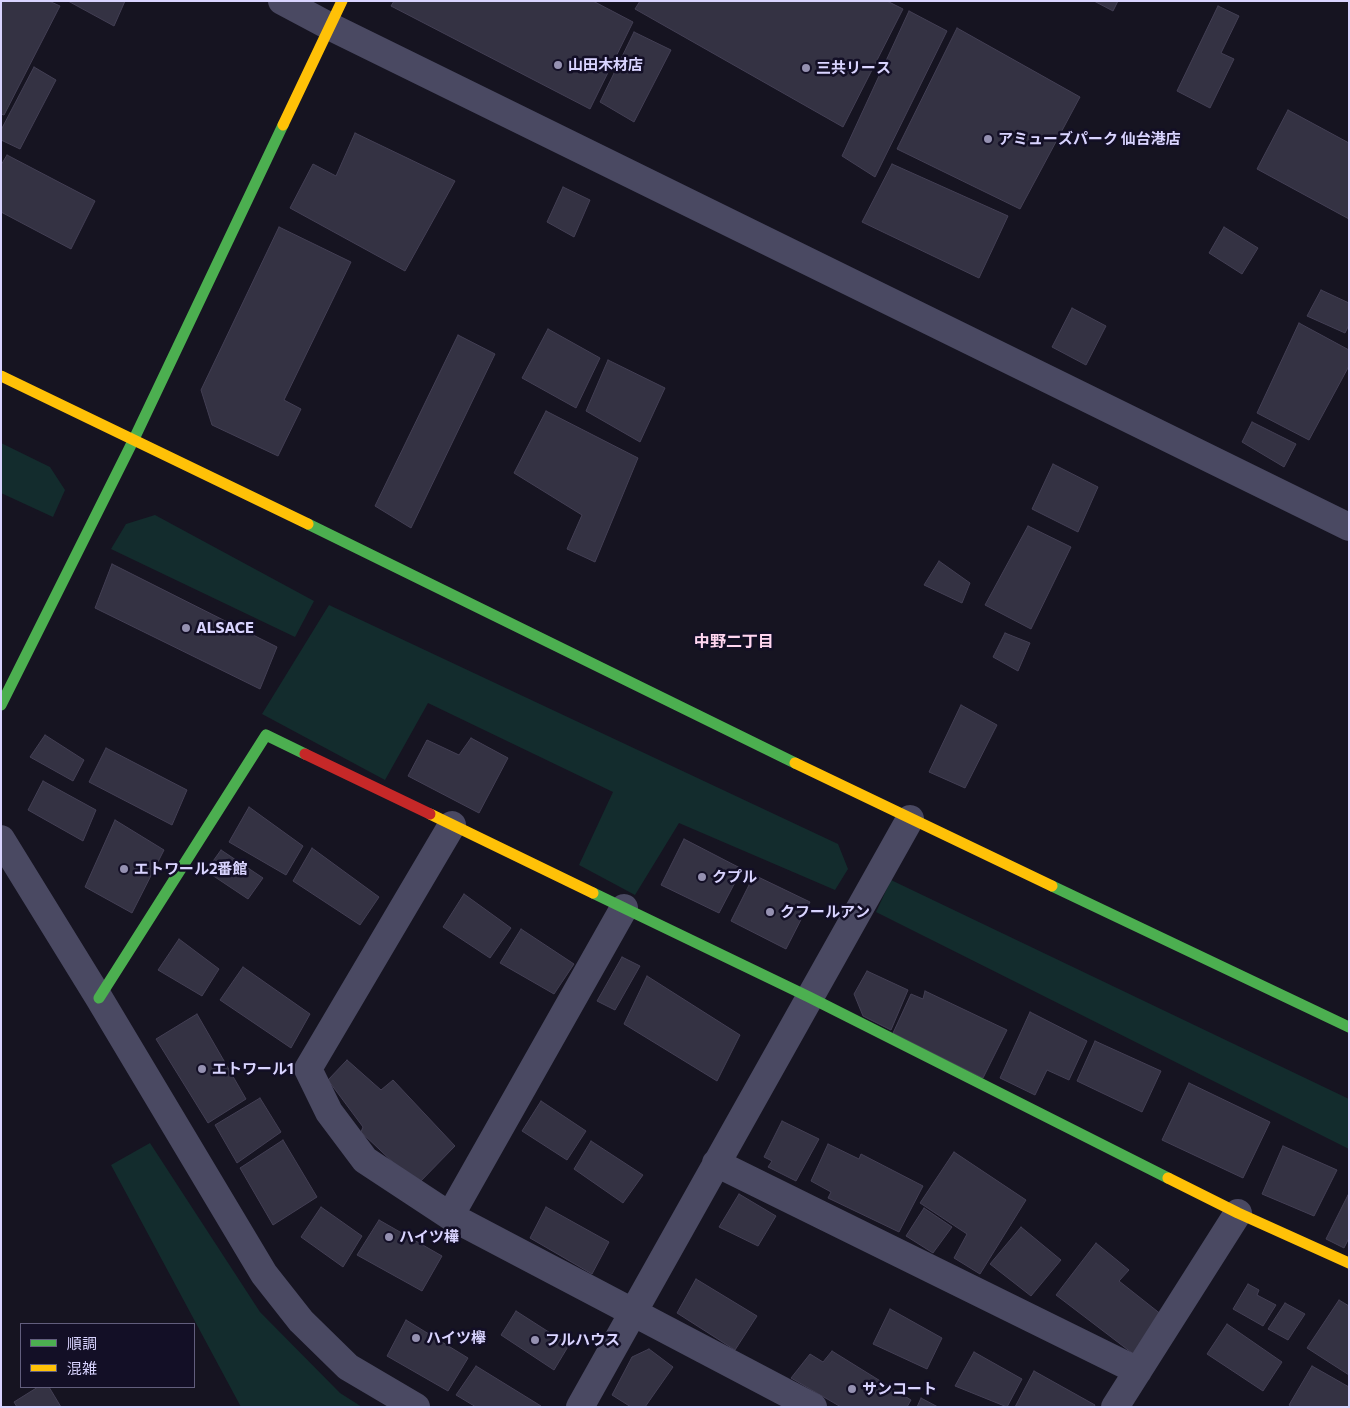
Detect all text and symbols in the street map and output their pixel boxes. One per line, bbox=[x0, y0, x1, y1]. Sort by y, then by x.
place label: 山田木材店 bbox=[568, 56, 643, 74]
marker: 山田木材店 bbox=[552, 59, 564, 71]
place label: 三共リース bbox=[816, 59, 891, 77]
marker: 三共リース bbox=[800, 62, 812, 74]
place label: アミューズパーク 仙台港店 bbox=[998, 130, 1181, 148]
marker: アミューズパーク 仙台港店 bbox=[982, 133, 994, 145]
place label: ALSACE bbox=[196, 619, 254, 637]
marker: ALSACE bbox=[180, 622, 192, 634]
district label: 中野二丁目 bbox=[694, 632, 774, 652]
place label: エトワール2番館 bbox=[134, 860, 248, 878]
marker: エトワール2番館 bbox=[118, 863, 130, 875]
place label: クプル bbox=[712, 868, 757, 886]
marker: クプル bbox=[696, 871, 708, 883]
place label: クフールアン bbox=[780, 903, 870, 921]
marker: クフールアン bbox=[764, 906, 776, 918]
place label: エトワール1 bbox=[212, 1060, 294, 1078]
marker: エトワール1 bbox=[196, 1063, 208, 1075]
place label: ハイツ樺 bbox=[399, 1228, 459, 1246]
marker: ハイツ樺 bbox=[383, 1231, 395, 1243]
legend bbox=[20, 1323, 195, 1388]
place label: ハイツ欅 bbox=[426, 1329, 486, 1347]
place label: フルハウス bbox=[545, 1331, 620, 1349]
marker: ハイツ欅 bbox=[410, 1332, 422, 1344]
text: 順調 bbox=[67, 1334, 97, 1352]
marker: フルハウス bbox=[529, 1334, 541, 1346]
text: 混雑 bbox=[67, 1359, 97, 1377]
place label: サンコート bbox=[862, 1380, 937, 1398]
marker: サンコート bbox=[846, 1383, 858, 1395]

